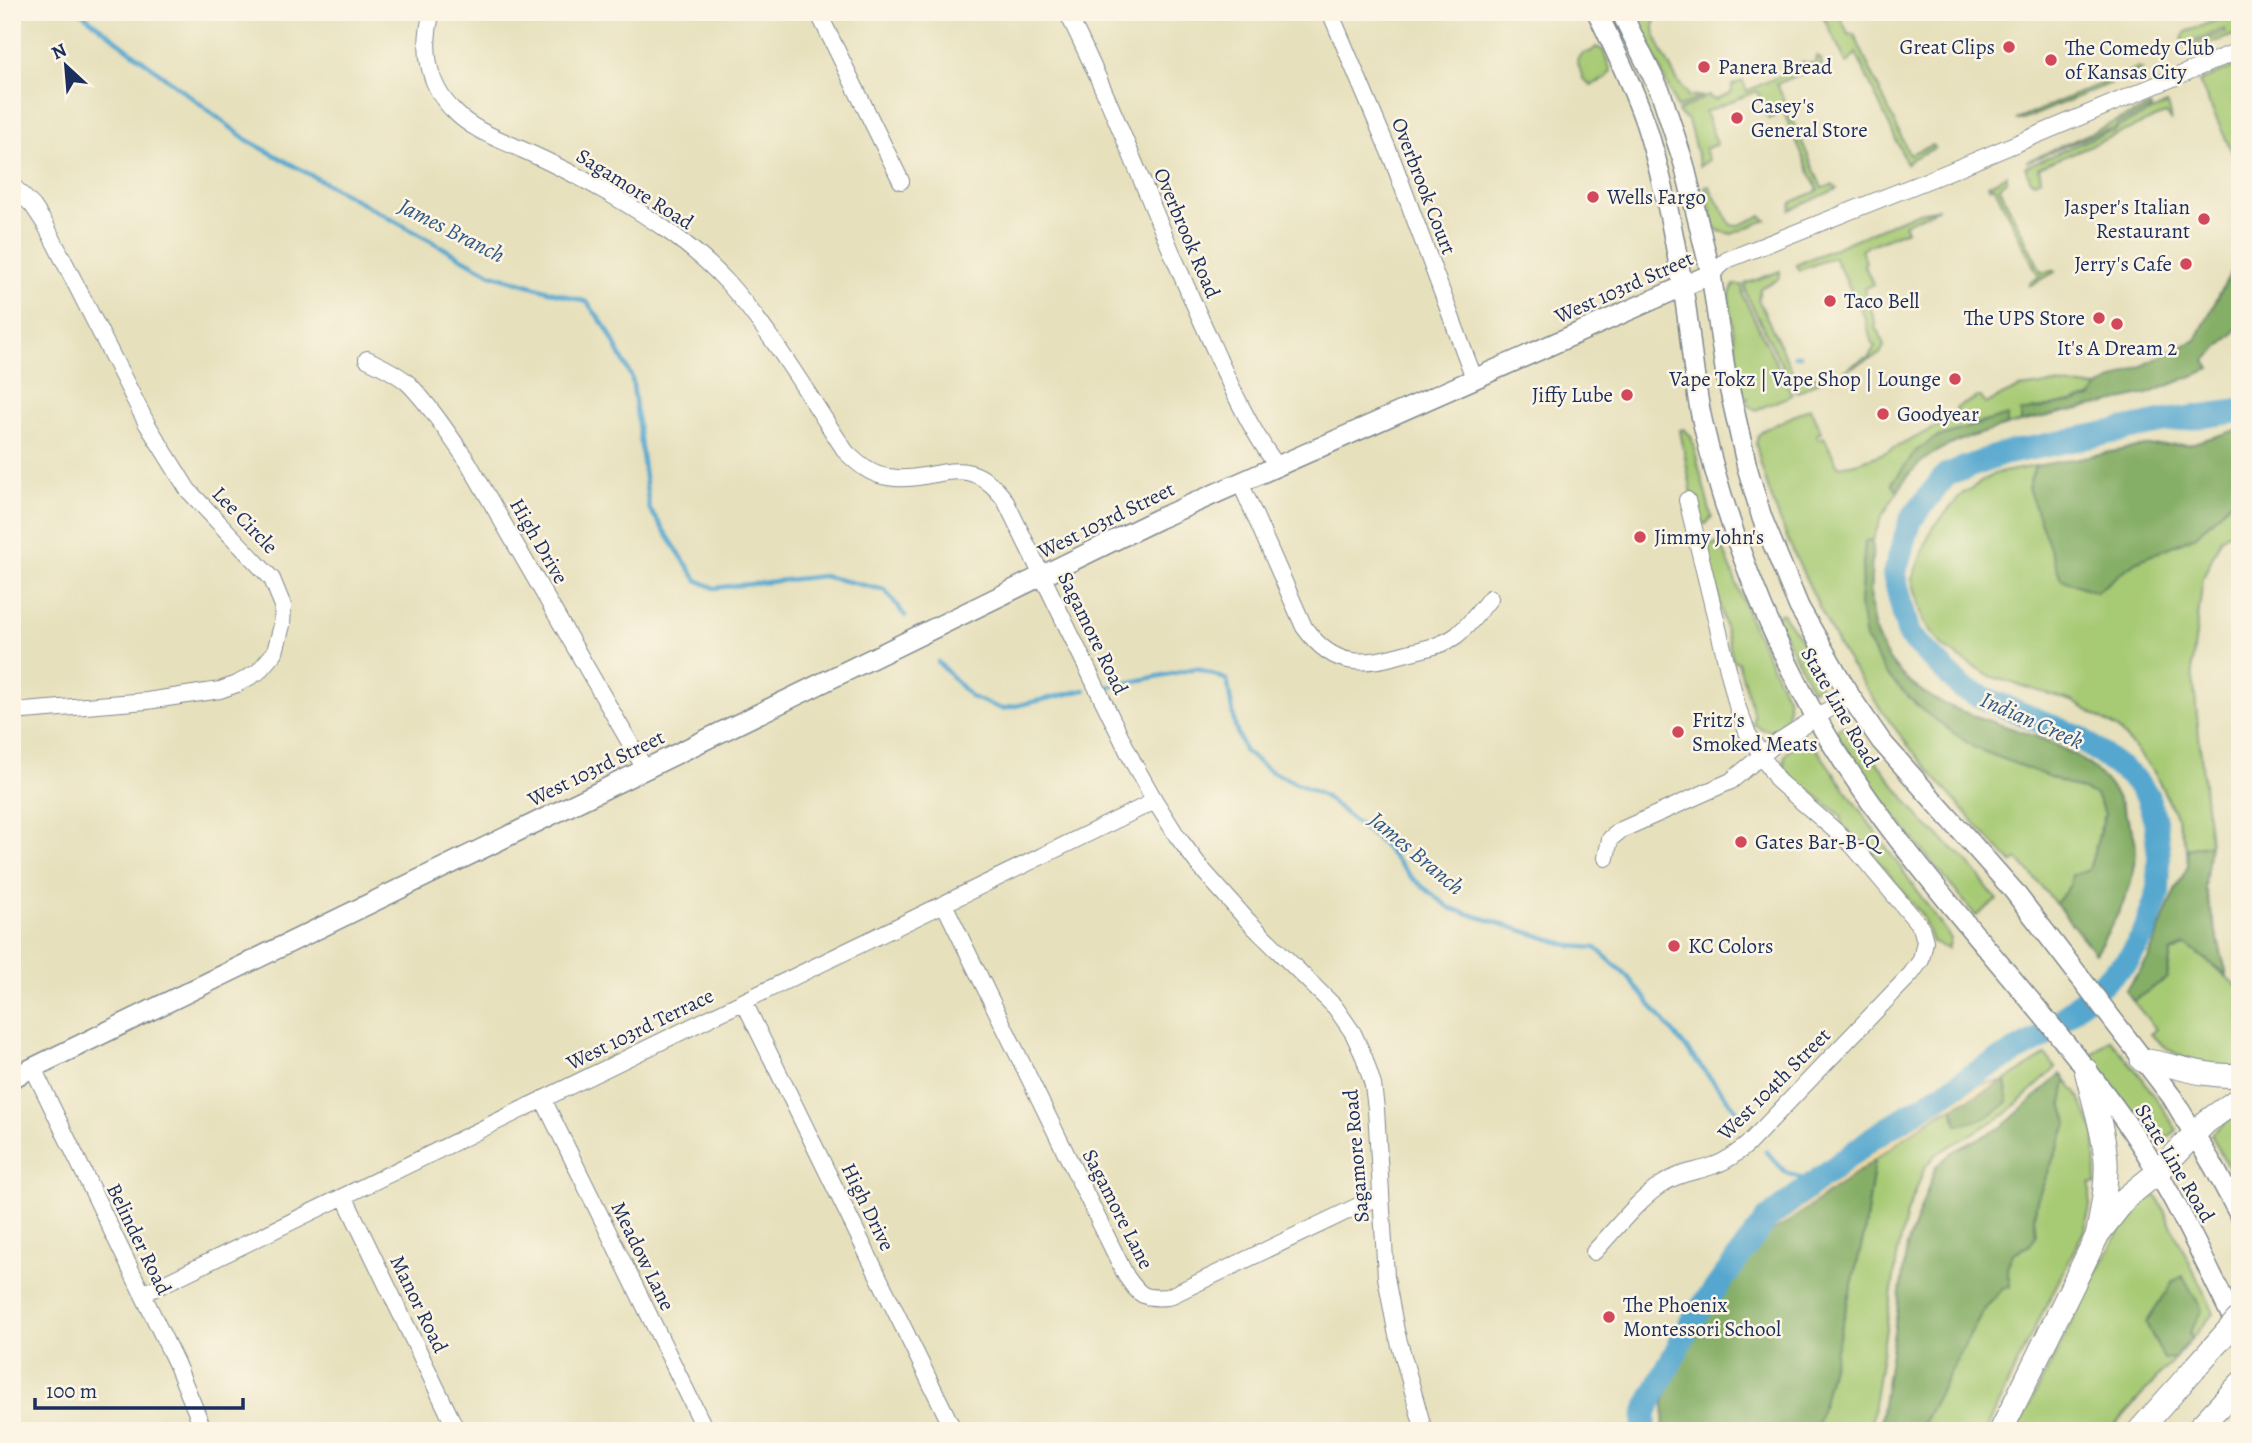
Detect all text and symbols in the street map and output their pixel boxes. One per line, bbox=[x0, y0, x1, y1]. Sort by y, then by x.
north arrow bbox=[32, 32, 102, 102]
place label: Great Clips bbox=[1900, 33, 1995, 61]
place label: The Comedy Club of Kansas City bbox=[2065, 34, 2215, 86]
text: N bbox=[47, 37, 71, 66]
marker: Great Clips bbox=[2001, 39, 2017, 55]
marker: The Comedy Club of Kansas City bbox=[2043, 52, 2059, 68]
place label: Panera Bread bbox=[1718, 53, 1833, 81]
marker: Panera Bread bbox=[1696, 59, 1712, 75]
place label: Casey's General Store bbox=[1751, 92, 1868, 144]
marker: Casey's General Store bbox=[1729, 110, 1745, 126]
street label: Overbrook Court bbox=[1385, 113, 1463, 259]
street label: Sagamore Road bbox=[571, 142, 700, 237]
street label: Overbrook Road bbox=[1147, 164, 1227, 303]
place label: Wells Fargo bbox=[1606, 183, 1706, 211]
marker: Wells Fargo bbox=[1585, 189, 1601, 205]
water label: James Branch bbox=[392, 190, 510, 270]
place label: Jasper's Italian Restaurant bbox=[2064, 193, 2190, 245]
marker: Jasper's Italian Restaurant bbox=[2196, 211, 2212, 227]
street label: West 103rd Street bbox=[1549, 244, 1698, 330]
place label: Jerry's Cafe bbox=[2074, 250, 2172, 278]
marker: Jerry's Cafe bbox=[2178, 256, 2194, 272]
place label: Taco Bell bbox=[1844, 287, 1919, 315]
marker: Taco Bell bbox=[1822, 293, 1838, 309]
place label: The UPS Store bbox=[1964, 304, 2085, 332]
marker: The UPS Store bbox=[2091, 310, 2107, 326]
marker: It's A Dream 2 bbox=[2109, 316, 2125, 332]
place label: It's A Dream 2 bbox=[2057, 334, 2177, 362]
place label: Vape Tokz | Vape Shop | Lounge bbox=[1668, 365, 1941, 393]
marker: Vape Tokz | Vape Shop | Lounge bbox=[1947, 371, 1963, 387]
place label: Jiffy Lube bbox=[1532, 381, 1613, 409]
marker: Jiffy Lube bbox=[1619, 387, 1635, 403]
place label: Goodyear bbox=[1897, 400, 1979, 428]
marker: Goodyear bbox=[1875, 406, 1891, 422]
street label: West 103rd Street bbox=[1032, 475, 1179, 566]
street label: Lee Circle bbox=[206, 480, 284, 560]
street label: High Drive bbox=[503, 493, 575, 589]
place label: Jimmy John's bbox=[1654, 523, 1764, 551]
marker: Jimmy John's bbox=[1632, 529, 1648, 545]
street label: Sagamore Road bbox=[1051, 567, 1135, 700]
street label: State Line Road bbox=[1794, 642, 1886, 773]
water label: Indian Creek bbox=[1975, 684, 2088, 757]
place label: Fritz's Smoked Meats bbox=[1692, 706, 1818, 758]
street label: West 103rd Street bbox=[522, 723, 669, 814]
marker: Fritz's Smoked Meats bbox=[1670, 724, 1686, 740]
water label: James Branch bbox=[1362, 804, 1471, 902]
place label: Gates Bar-B-Q bbox=[1755, 828, 1882, 856]
marker: Gates Bar-B-Q bbox=[1733, 834, 1749, 850]
place label: KC Colors bbox=[1688, 932, 1773, 960]
marker: KC Colors bbox=[1666, 938, 1682, 954]
street label: West 103rd Terrace bbox=[561, 981, 718, 1077]
street label: West 104th Street bbox=[1711, 1021, 1837, 1147]
street label: Sagamore Road bbox=[1336, 1088, 1376, 1224]
street label: State Line Road bbox=[2129, 1098, 2222, 1228]
street label: Sagamore Lane bbox=[1076, 1144, 1160, 1274]
street label: High Drive bbox=[835, 1158, 901, 1256]
street label: Belinder Road bbox=[100, 1179, 178, 1300]
street label: Meadow Lane bbox=[604, 1197, 682, 1315]
street label: Manor Road bbox=[383, 1251, 455, 1358]
place label: The Phoenix Montessori School bbox=[1623, 1291, 1781, 1343]
marker: The Phoenix Montessori School bbox=[1601, 1309, 1617, 1325]
scale bar bbox=[35, 1366, 243, 1410]
text: 100 m bbox=[46, 1377, 97, 1405]

